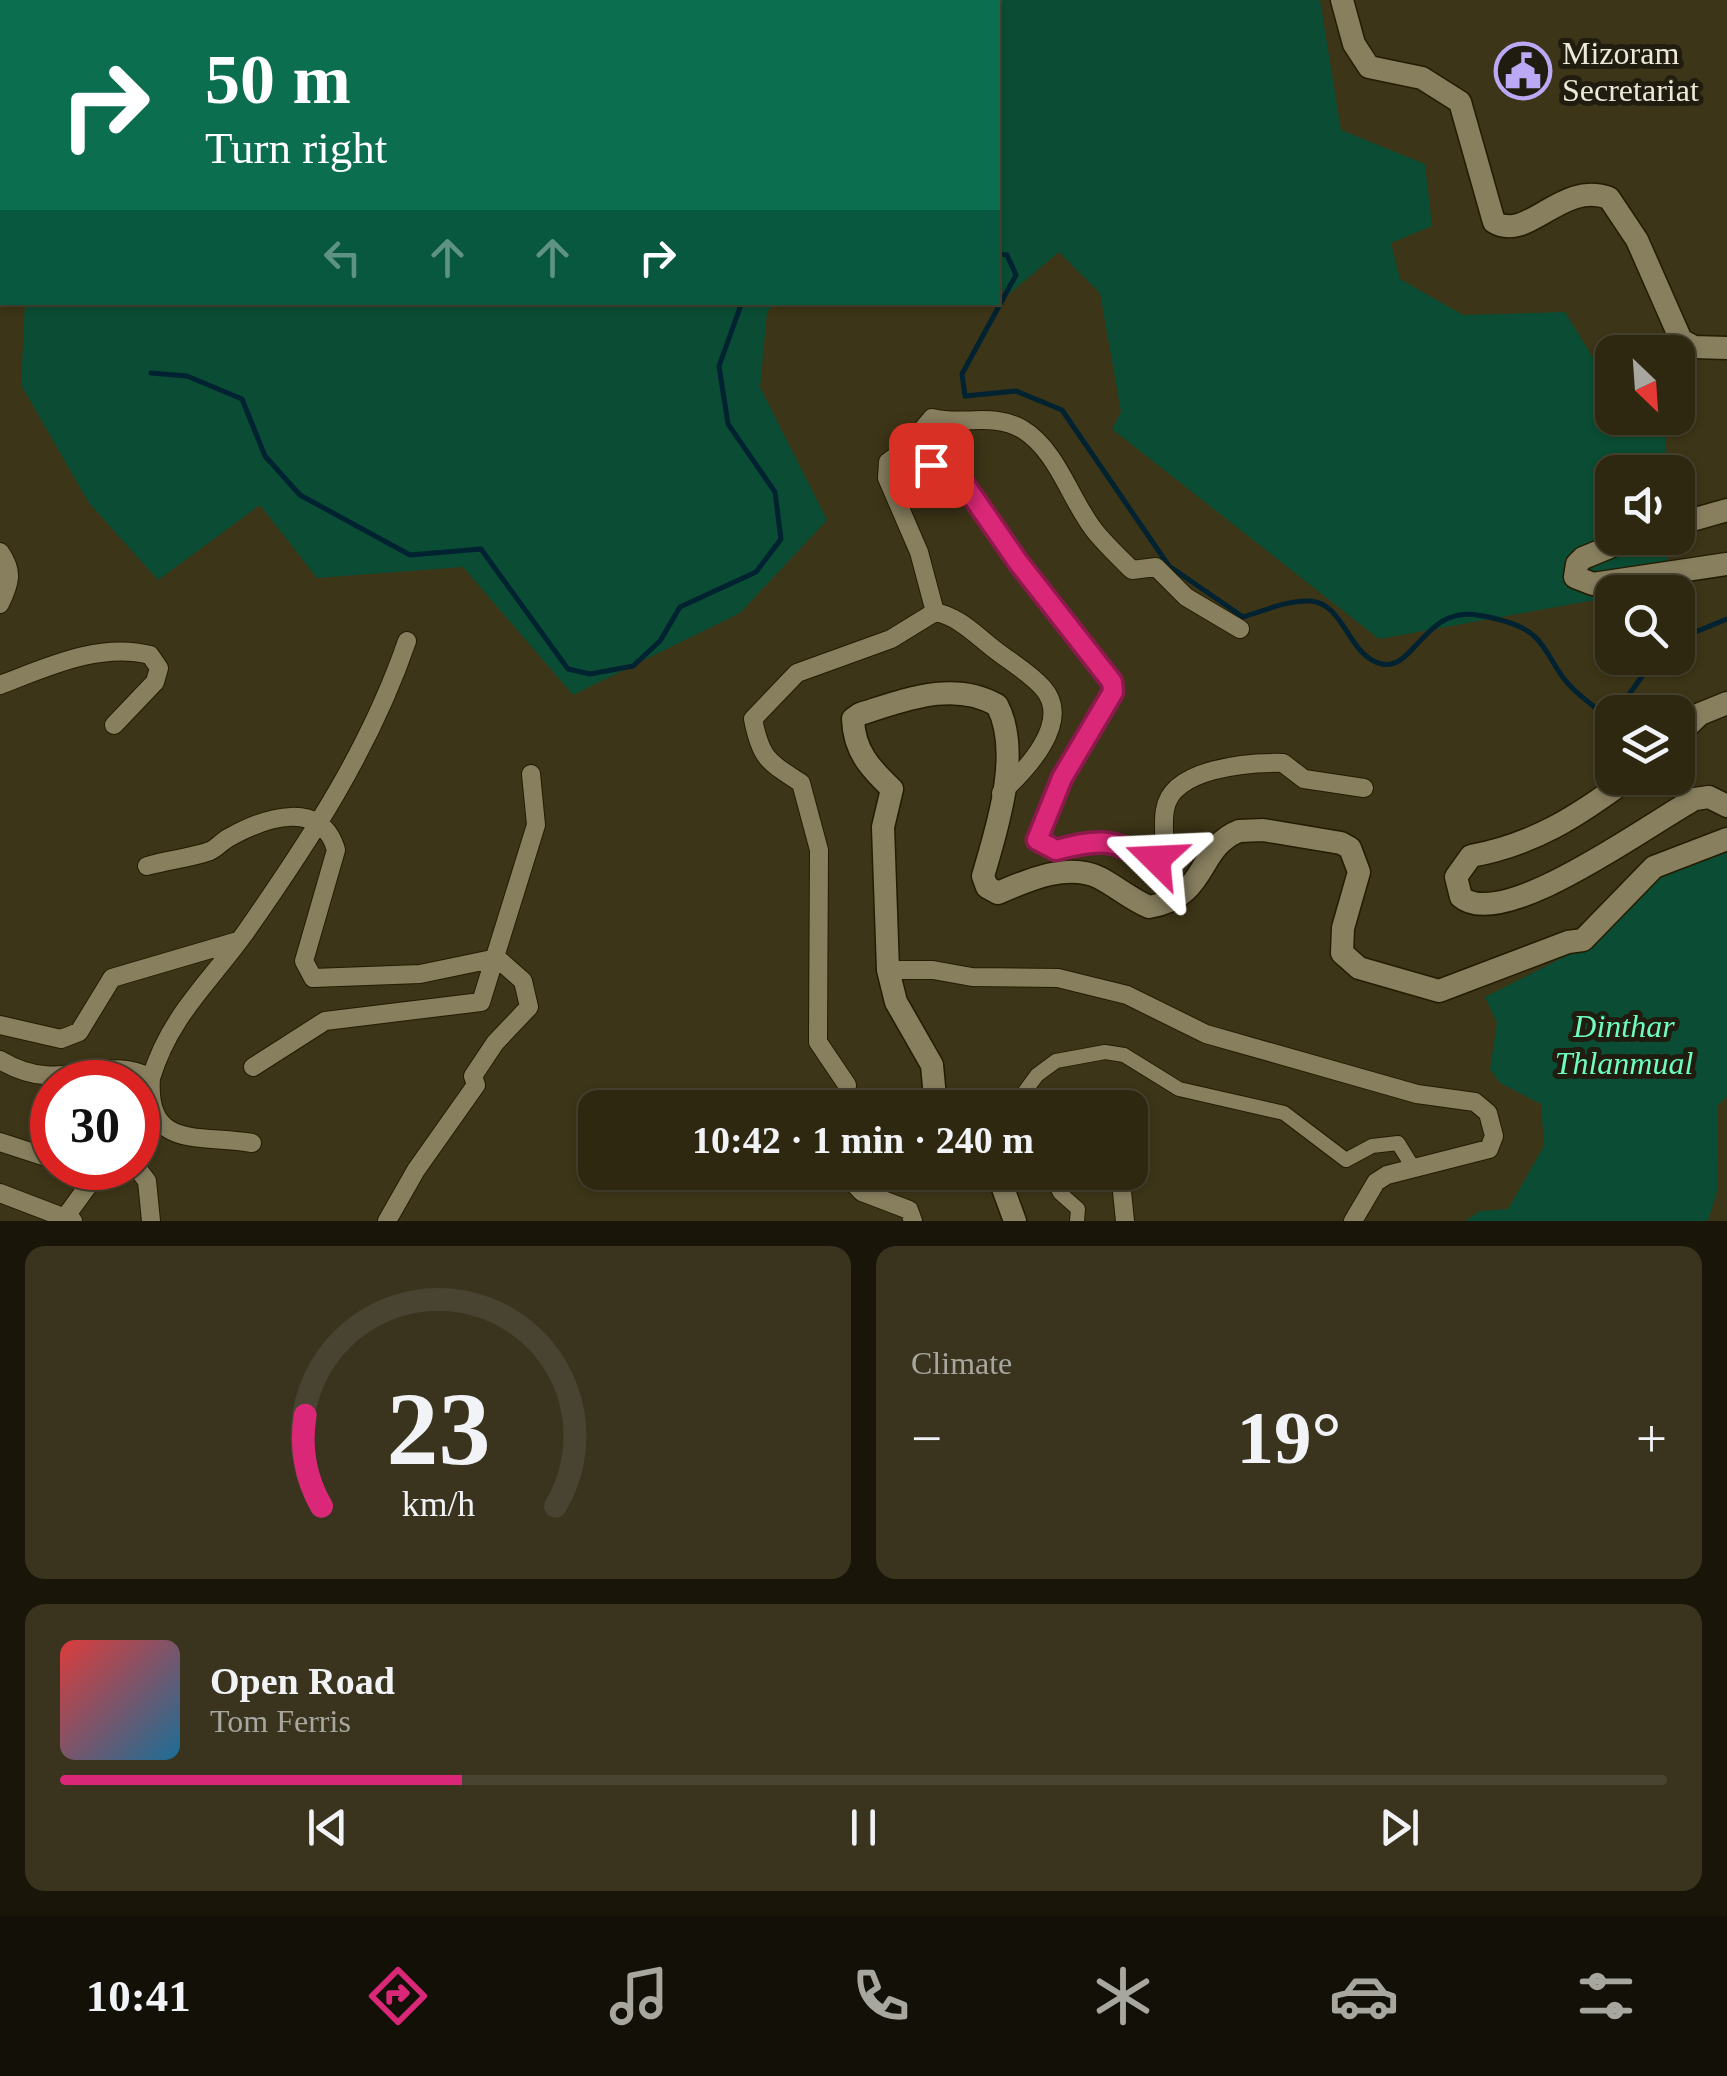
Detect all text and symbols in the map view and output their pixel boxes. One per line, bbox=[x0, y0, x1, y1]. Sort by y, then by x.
place label: Mizoram Secretariat bbox=[1562, 35, 1699, 108]
icon: right bbox=[40, 40, 170, 170]
text: 50 m bbox=[205, 41, 351, 118]
public building icon: Mizoram Secretariat bbox=[1493, 41, 1553, 101]
text: Turn right bbox=[205, 123, 387, 173]
icon: left bbox=[315, 230, 370, 285]
icon: ahead bbox=[420, 230, 475, 285]
icon: ahead bbox=[525, 230, 580, 285]
icon: right bbox=[630, 230, 685, 285]
north arrow bbox=[1595, 335, 1695, 435]
map controls bbox=[1595, 335, 1695, 795]
pin bbox=[889, 423, 974, 508]
icon: arrive bbox=[904, 438, 959, 493]
button: sound bbox=[1595, 455, 1695, 555]
button: search bbox=[1595, 575, 1695, 675]
button: layers bbox=[1595, 695, 1695, 795]
position arrow bbox=[1104, 807, 1208, 911]
park label: Dinthar Thlanmual bbox=[1555, 1008, 1693, 1081]
speed limit sign: 30 bbox=[30, 1060, 160, 1190]
text: 10:42 · 1 min · 240 m bbox=[692, 1119, 1034, 1161]
text: Climate bbox=[911, 1345, 1012, 1381]
text: 23 bbox=[386, 1371, 490, 1486]
text: 19° bbox=[1237, 1396, 1342, 1479]
text: − bbox=[911, 1408, 942, 1469]
text: + bbox=[1636, 1408, 1667, 1469]
text: km/h bbox=[401, 1484, 475, 1524]
text: Open Road bbox=[210, 1660, 395, 1702]
text: Tom Ferris bbox=[210, 1703, 351, 1739]
icon: previous bbox=[300, 1800, 355, 1855]
icon: pause bbox=[836, 1800, 891, 1855]
icon: next bbox=[1372, 1800, 1427, 1855]
icon: directions bbox=[363, 1961, 433, 2031]
icon: music bbox=[604, 1961, 674, 2031]
icon: phone bbox=[846, 1961, 916, 2031]
icon: climate bbox=[1088, 1961, 1158, 2031]
icon: car bbox=[1329, 1961, 1399, 2031]
icon: filters bbox=[1571, 1961, 1641, 2031]
text: 10:41 bbox=[86, 1971, 191, 2021]

